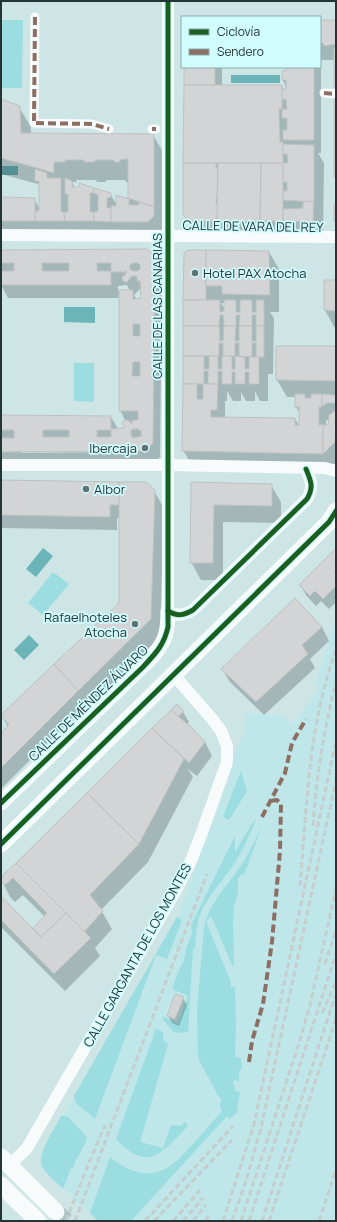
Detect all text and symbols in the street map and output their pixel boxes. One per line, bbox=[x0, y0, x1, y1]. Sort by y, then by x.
legend bbox=[181, 16, 321, 68]
text: Ciclovía bbox=[217, 23, 260, 40]
text: Sendero bbox=[217, 43, 264, 60]
street label: CALLE DE VARA DEL REY bbox=[182, 216, 324, 236]
street label: CALLE DE LAS CANARIAS bbox=[148, 233, 166, 379]
place label: Hotel PAX Atocha bbox=[203, 264, 306, 282]
marker: Hotel PAX Atocha bbox=[190, 268, 200, 278]
place label: Ibercaja bbox=[89, 439, 137, 457]
marker: Ibercaja bbox=[140, 443, 150, 453]
place label: Albor bbox=[94, 480, 126, 498]
marker: Albor bbox=[81, 484, 91, 494]
place label: Rafaelhoteles Atocha bbox=[44, 608, 127, 641]
marker: Rafaelhoteles Atocha bbox=[130, 619, 140, 629]
street label: CALLE DE MÉNDEZ ÁLVARO bbox=[24, 641, 152, 765]
street label: CALLE GARGANTA DE LOS MONTES bbox=[79, 860, 195, 1050]

